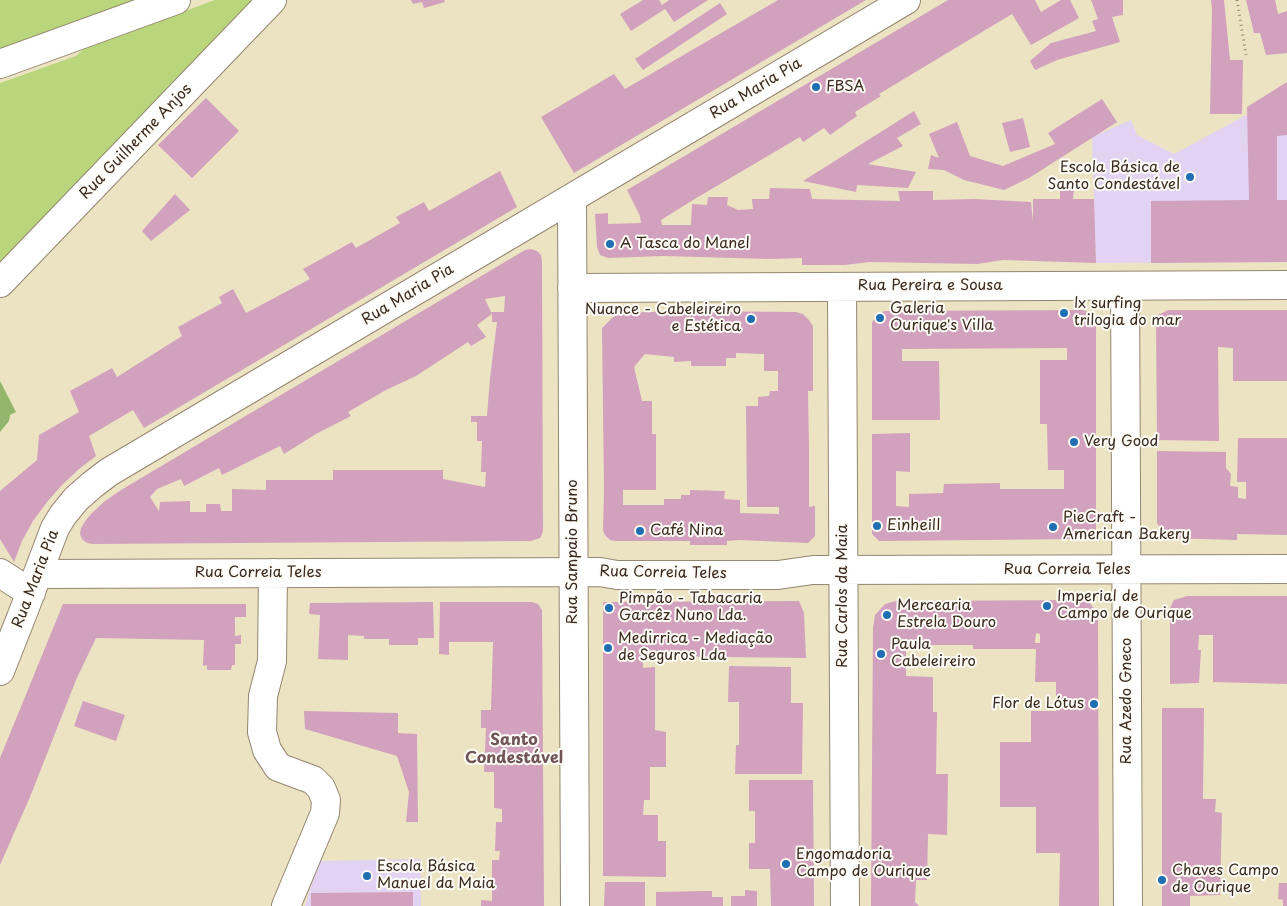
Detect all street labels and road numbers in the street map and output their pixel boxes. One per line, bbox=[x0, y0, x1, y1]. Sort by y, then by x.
street label: Rua Maria Pia bbox=[707, 54, 805, 124]
street label: Rua Guilherme Anjos bbox=[76, 81, 196, 203]
street label: Rua Maria Pia bbox=[359, 260, 457, 330]
street label: Rua Pereira e Sousa bbox=[857, 277, 1003, 295]
street label: Rua Sampaio Bruno bbox=[564, 479, 582, 625]
street label: Rua Carlos da Maia bbox=[834, 524, 852, 668]
street label: Rua Maria Pia bbox=[9, 527, 63, 631]
street label: Rua Correia Teles bbox=[1003, 561, 1131, 579]
street label: Rua Correia Teles bbox=[599, 563, 727, 583]
street label: Rua Correia Teles bbox=[194, 564, 322, 582]
street label: Rua Azedo Gneco bbox=[1118, 638, 1136, 764]

